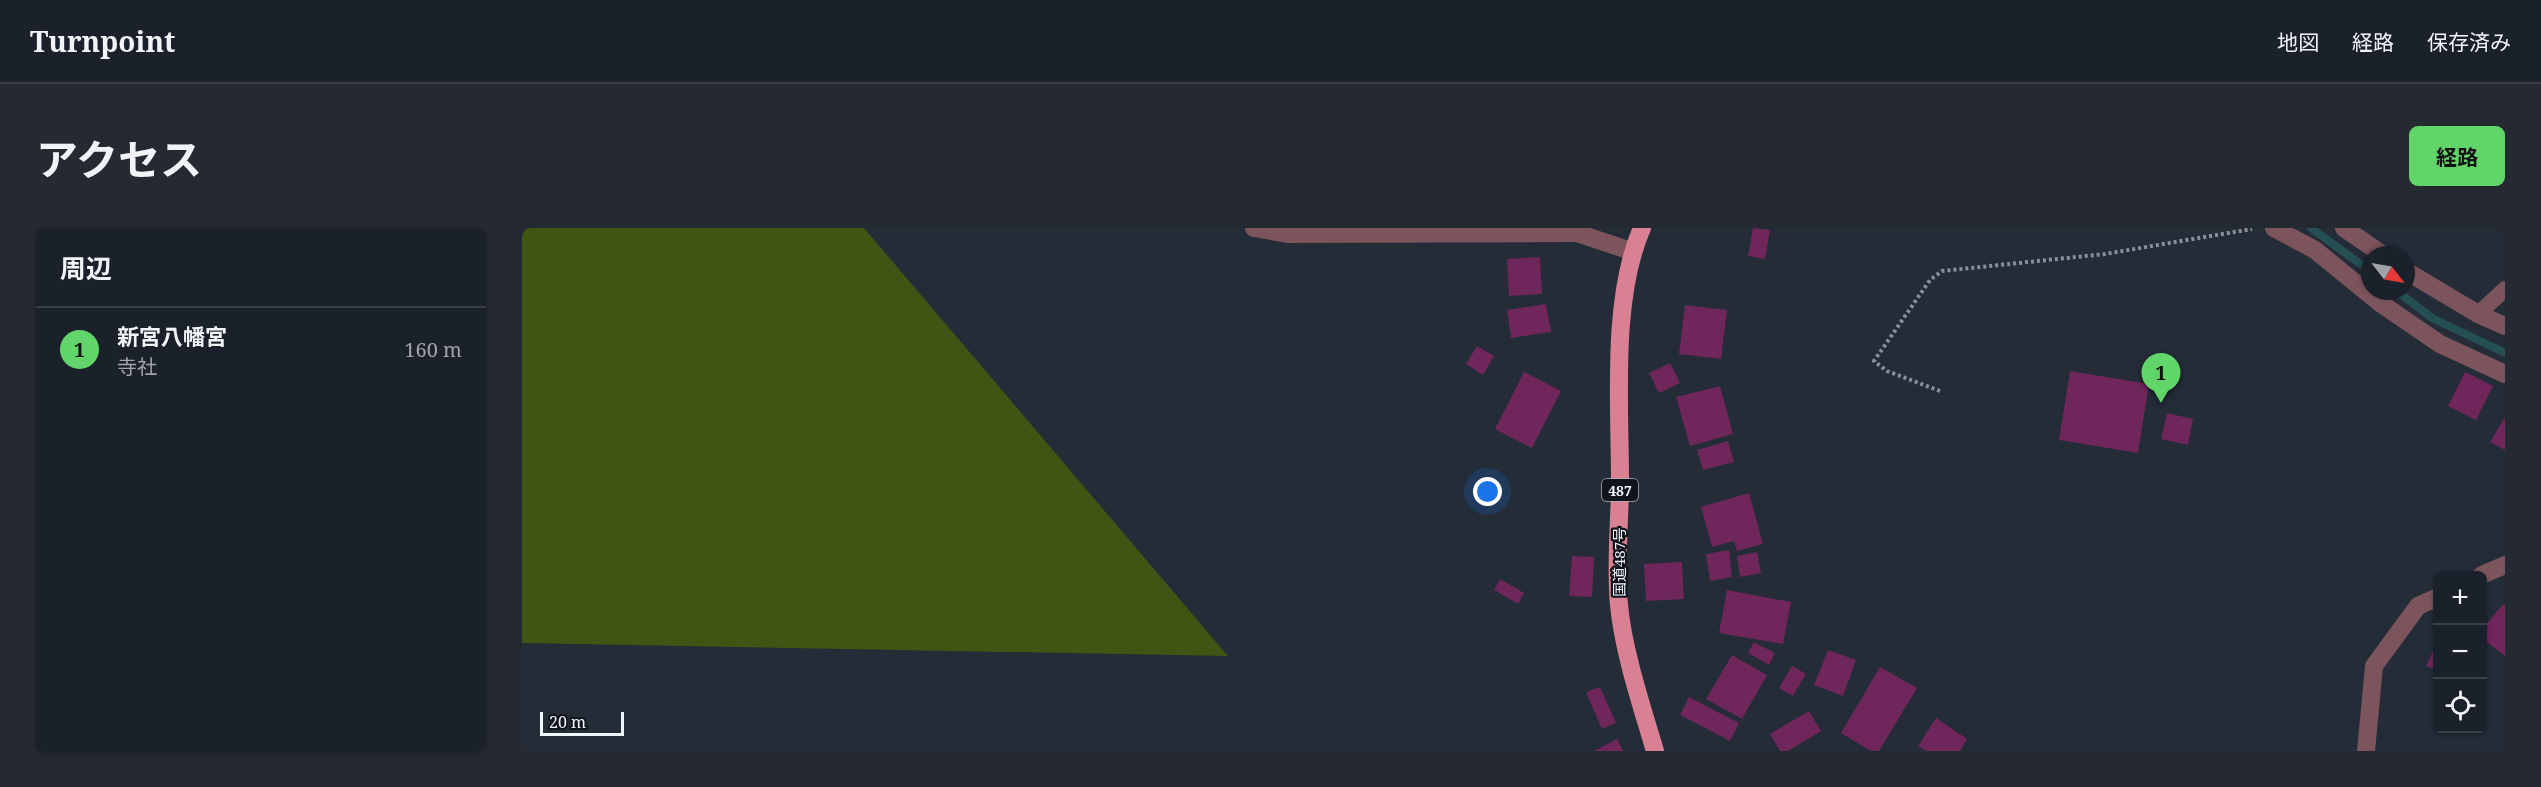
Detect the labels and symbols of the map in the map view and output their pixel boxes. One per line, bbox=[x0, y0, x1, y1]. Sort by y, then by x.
north arrow bbox=[2361, 246, 2415, 300]
pin: 1 bbox=[2142, 354, 2180, 403]
your location bbox=[1473, 477, 1502, 506]
road number: 487 bbox=[1602, 479, 1638, 501]
street label: 国道487号 bbox=[1609, 527, 1629, 597]
scale bar bbox=[540, 709, 624, 736]

